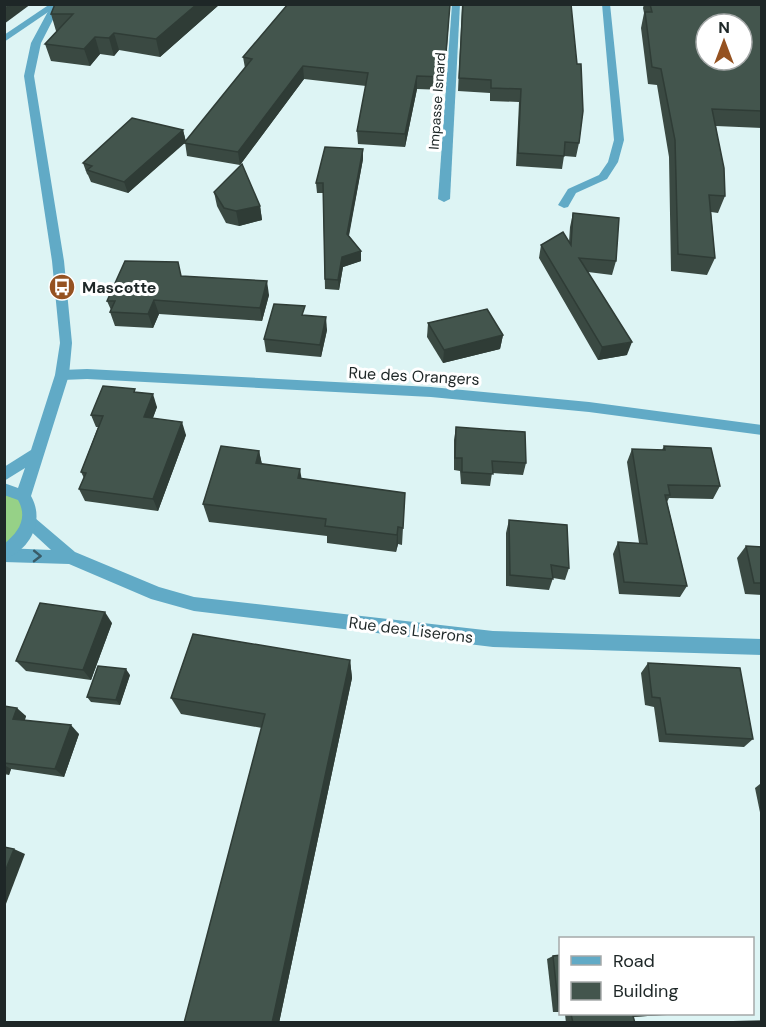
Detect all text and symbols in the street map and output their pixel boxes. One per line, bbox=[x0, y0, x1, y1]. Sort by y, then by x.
north arrow bbox=[694, 12, 754, 72]
text: N bbox=[718, 17, 730, 38]
street label: Impasse Isnard bbox=[425, 52, 449, 150]
bus stop icon: Mascotte bbox=[47, 272, 77, 302]
place label: Mascotte bbox=[82, 277, 157, 298]
street label: Rue des Orangers bbox=[348, 362, 480, 390]
one-way arrow bbox=[33, 550, 42, 562]
street label: Rue des Liserons bbox=[348, 612, 474, 648]
legend bbox=[559, 937, 754, 1015]
text: Road bbox=[613, 949, 655, 973]
text: Building bbox=[613, 979, 678, 1003]

